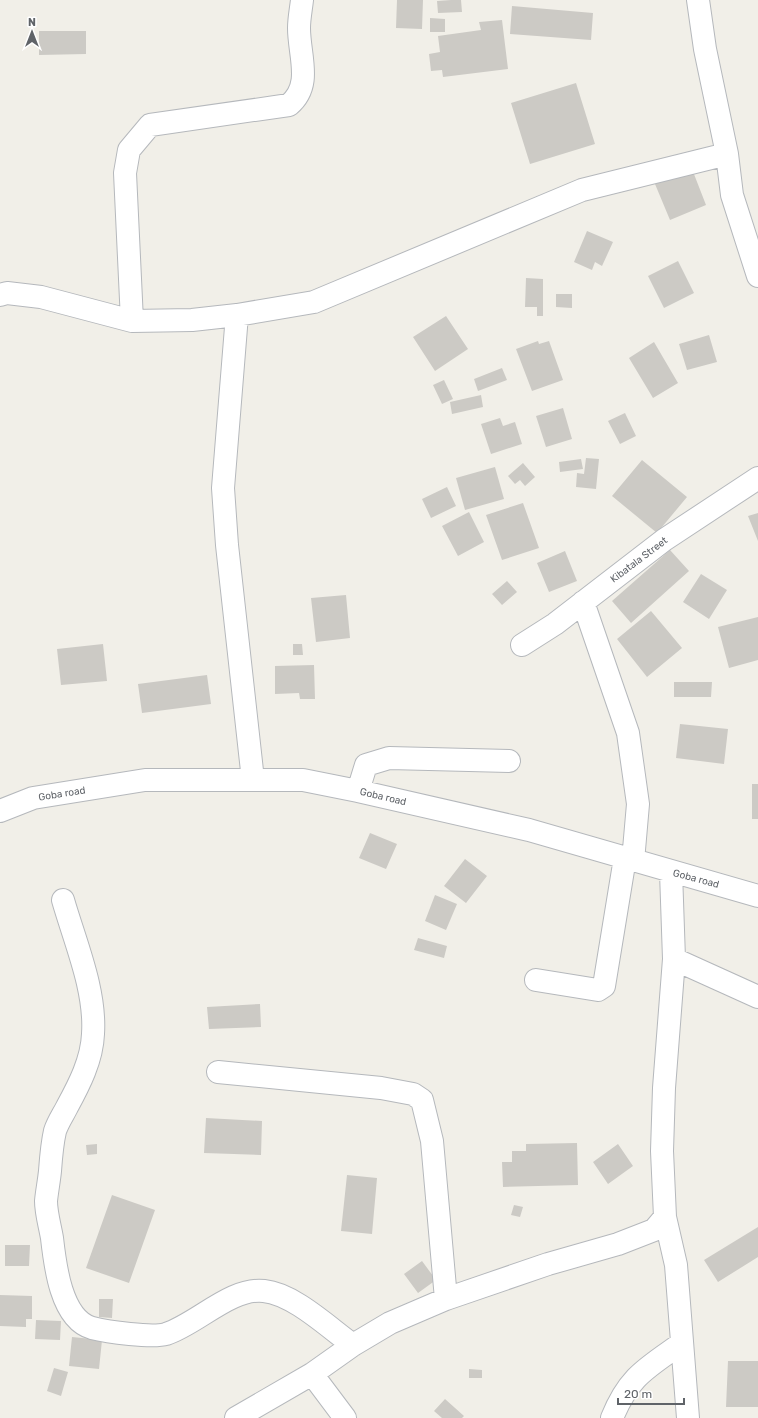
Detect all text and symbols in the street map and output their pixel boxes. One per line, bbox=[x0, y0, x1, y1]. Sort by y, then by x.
north arrow bbox=[12, 12, 52, 52]
text: N bbox=[28, 16, 36, 29]
street label: Kibatala Street bbox=[608, 535, 670, 585]
street label: Goba road bbox=[38, 784, 86, 804]
street label: Goba road bbox=[359, 786, 407, 808]
street label: Goba road bbox=[672, 867, 720, 891]
scale bar bbox=[618, 1380, 684, 1406]
text: 20 m bbox=[624, 1387, 652, 1401]

